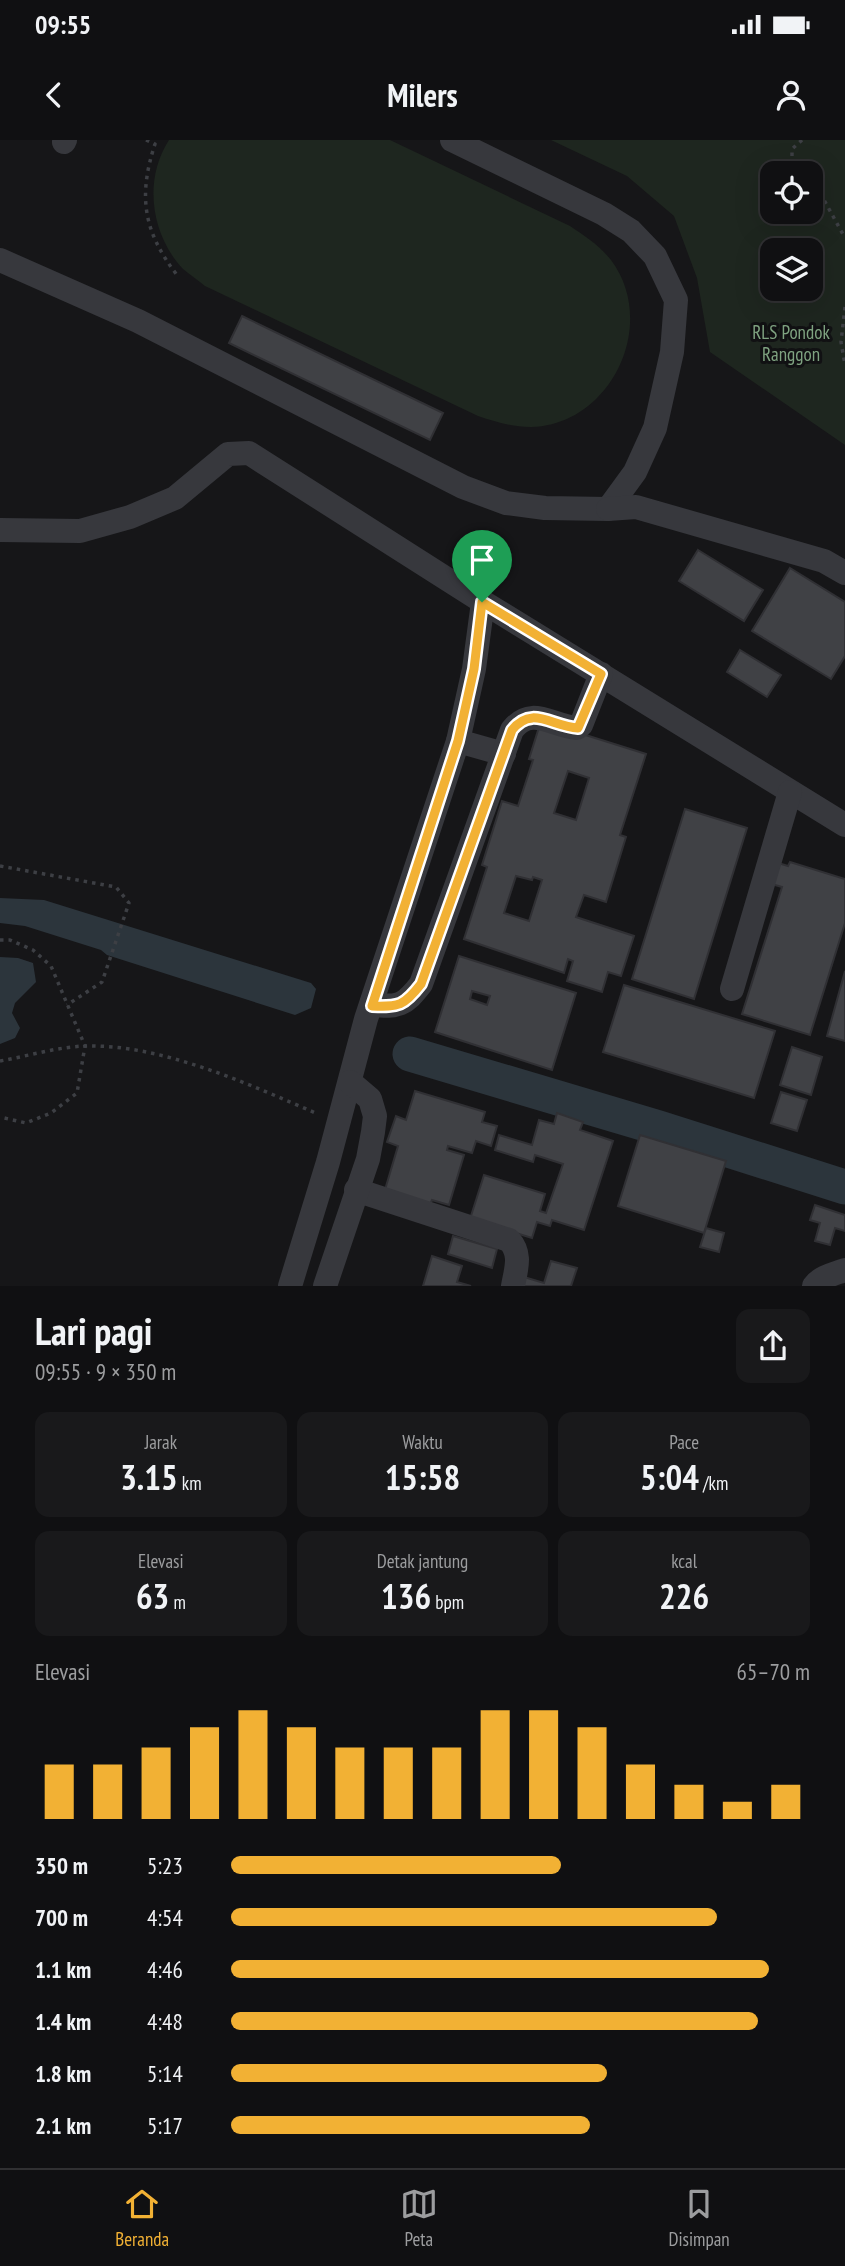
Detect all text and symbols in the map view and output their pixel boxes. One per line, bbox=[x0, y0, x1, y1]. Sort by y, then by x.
text: 09:55 bbox=[35, 8, 91, 41]
text: Milers bbox=[387, 74, 458, 116]
icon: back bbox=[35, 76, 73, 114]
icon: person bbox=[772, 76, 810, 114]
map controls bbox=[760, 161, 823, 301]
button: locate bbox=[760, 161, 823, 224]
button: layers bbox=[760, 238, 823, 301]
park label: RLS Pondok Ranggon bbox=[752, 320, 830, 366]
pin bbox=[452, 530, 512, 602]
icon: arrive bbox=[463, 541, 501, 579]
text: Lari pagi bbox=[35, 1306, 152, 1355]
button: share bbox=[736, 1309, 810, 1383]
text: 09:55 · 9 × 350 m bbox=[35, 1357, 176, 1386]
text: Jarak bbox=[145, 1430, 177, 1454]
text: Waktu bbox=[402, 1430, 443, 1454]
text: Pace bbox=[669, 1430, 699, 1454]
text: 3.15 bbox=[120, 1454, 178, 1500]
text: 15:58 bbox=[385, 1454, 460, 1500]
text: 5:04 bbox=[640, 1454, 699, 1500]
text: km bbox=[178, 1471, 202, 1495]
text: /km bbox=[699, 1471, 728, 1495]
text: Elevasi bbox=[138, 1549, 184, 1573]
text: Detak jantung bbox=[377, 1549, 468, 1573]
text: kcal bbox=[671, 1549, 697, 1573]
text: 63 bbox=[136, 1573, 169, 1619]
text: 136 bbox=[381, 1573, 431, 1619]
text: 226 bbox=[659, 1573, 709, 1619]
text: m bbox=[169, 1590, 186, 1614]
text: bpm bbox=[431, 1590, 464, 1614]
text: Elevasi bbox=[35, 1657, 90, 1686]
text: 65–70 m bbox=[737, 1657, 810, 1686]
text: 350 m bbox=[35, 1851, 88, 1880]
text: 5:23 bbox=[147, 1851, 183, 1880]
text: 700 m bbox=[35, 1903, 88, 1932]
text: 4:54 bbox=[147, 1903, 183, 1932]
text: 1.1 km bbox=[35, 1955, 91, 1984]
text: 4:46 bbox=[147, 1955, 183, 1984]
text: 1.4 km bbox=[35, 2007, 91, 2036]
text: 4:48 bbox=[147, 2007, 183, 2036]
text: 1.8 km bbox=[35, 2059, 91, 2088]
text: 5:14 bbox=[147, 2059, 183, 2088]
text: 2.1 km bbox=[35, 2111, 91, 2140]
text: 5:17 bbox=[147, 2111, 183, 2140]
tab: Beranda bbox=[115, 2185, 169, 2251]
tab: Peta bbox=[400, 2185, 438, 2251]
tab: Disimpan bbox=[668, 2185, 730, 2251]

